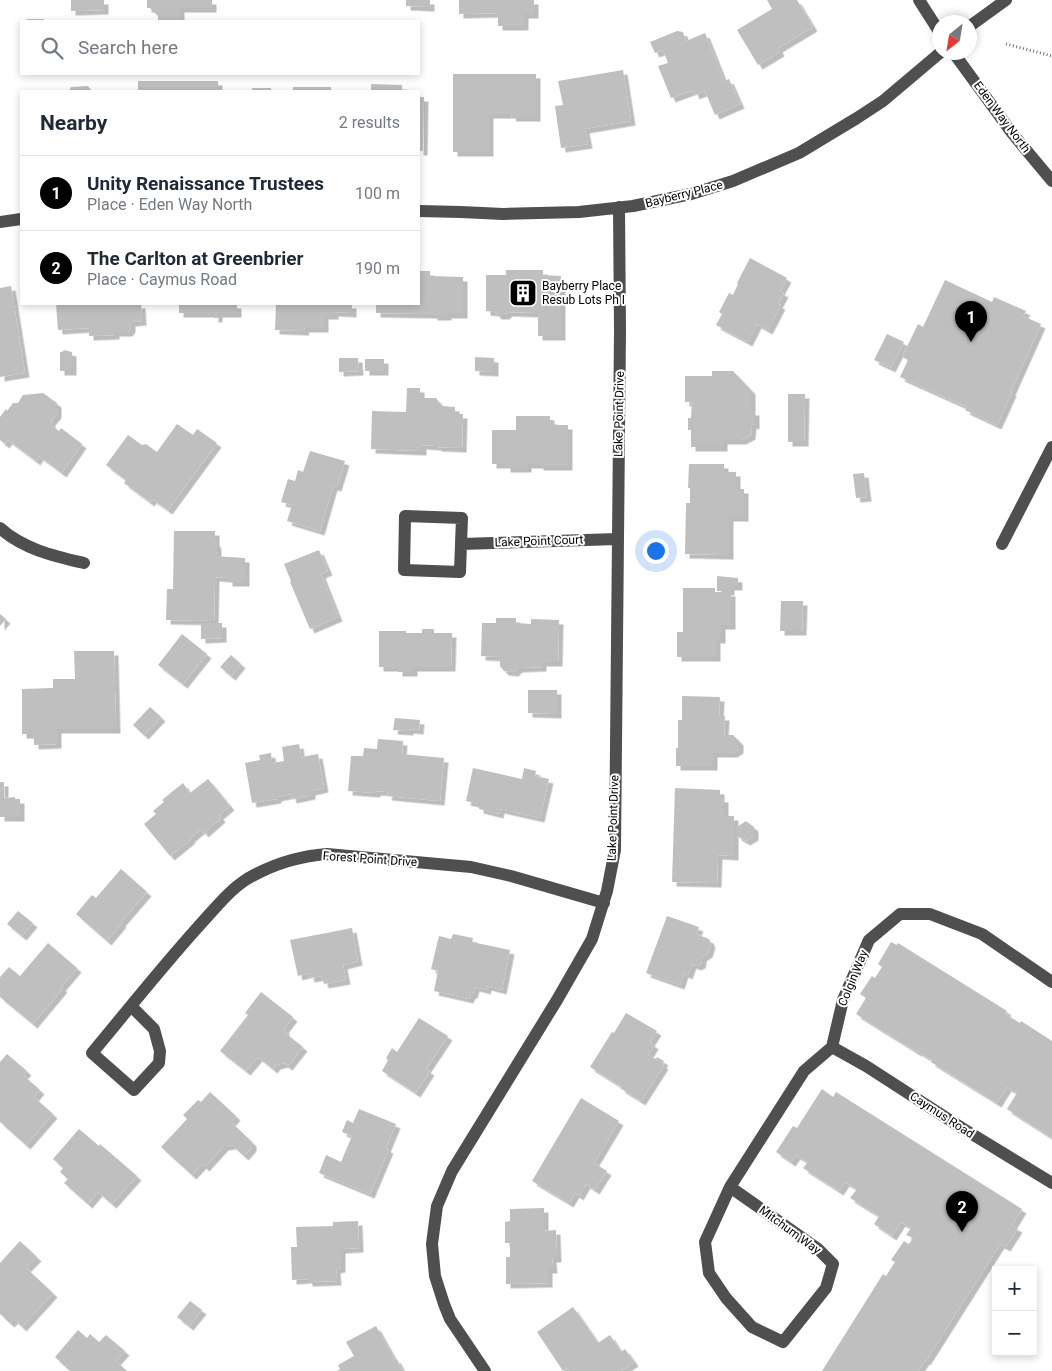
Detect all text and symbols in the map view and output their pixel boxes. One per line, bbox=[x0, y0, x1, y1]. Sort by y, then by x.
north arrow bbox=[932, 15, 977, 60]
search box bbox=[20, 20, 420, 75]
icon: search bbox=[38, 34, 66, 62]
text: Search here bbox=[78, 36, 178, 59]
street label: Eden Way North bbox=[971, 79, 1033, 155]
text: Nearby bbox=[40, 111, 107, 135]
text: 2 results bbox=[339, 113, 400, 132]
text: Unity Renaissance Trustees bbox=[87, 172, 324, 195]
street label: Bayberry Place bbox=[644, 178, 724, 210]
text: 1 bbox=[51, 184, 61, 203]
text: 100 m bbox=[355, 184, 400, 203]
text: Place · Eden Way North bbox=[87, 195, 252, 214]
text: The Carlton at Greenbrier bbox=[87, 247, 303, 270]
text: 2 bbox=[51, 259, 61, 278]
text: 190 m bbox=[355, 259, 400, 278]
text: Place · Caymus Road bbox=[87, 270, 237, 289]
building icon: Bayberry Place Resub Lots Ph I bbox=[508, 278, 538, 308]
place label: Bayberry Place Resub Lots Ph I bbox=[542, 279, 625, 307]
pin: 1 bbox=[955, 301, 987, 342]
street label: Lake Point Drive bbox=[611, 371, 627, 457]
street label: Lake Point Court bbox=[494, 532, 584, 550]
your location bbox=[643, 538, 669, 564]
street label: Lake Point Drive bbox=[605, 775, 621, 861]
street label: Forest Point Drive bbox=[322, 849, 418, 869]
street label: Colgin Way bbox=[835, 948, 871, 1008]
street label: Caymus Road bbox=[907, 1089, 977, 1141]
pin: 2 bbox=[946, 1191, 978, 1232]
street label: Mitchum Way bbox=[756, 1203, 824, 1257]
map controls bbox=[992, 1266, 1037, 1356]
button: + bbox=[992, 1266, 1037, 1311]
button: − bbox=[992, 1311, 1037, 1356]

